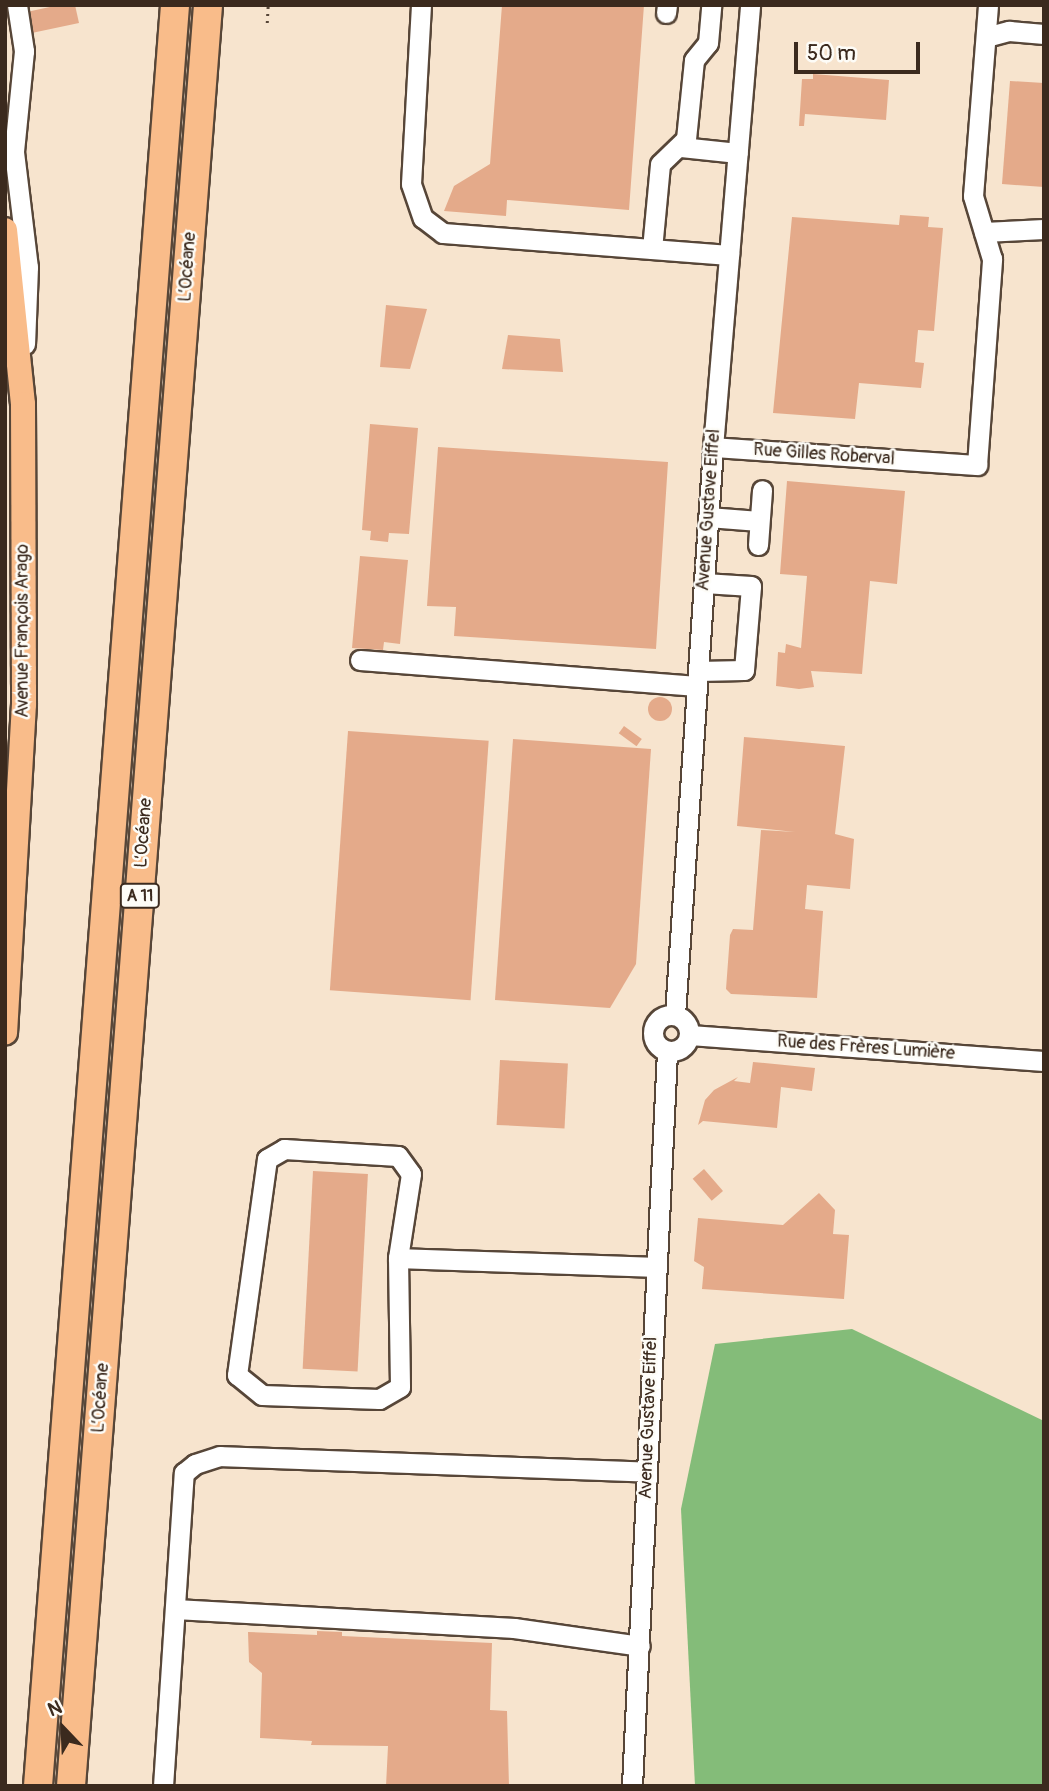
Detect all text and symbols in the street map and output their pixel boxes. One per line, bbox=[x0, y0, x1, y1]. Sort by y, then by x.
scale bar bbox=[797, 28, 923, 72]
text: 50 m bbox=[807, 40, 856, 67]
street label: L’Océane bbox=[175, 231, 201, 303]
street label: Avenue Gustave Eiffel bbox=[693, 428, 725, 592]
street label: Rue Gilles Roberval bbox=[753, 439, 895, 471]
street label: Avenue François Arago bbox=[12, 544, 34, 718]
street label: L’Océane bbox=[131, 797, 157, 869]
road number: A 11 bbox=[119, 884, 161, 908]
street label: Rue des Frères Lumière bbox=[776, 1031, 956, 1065]
street label: Avenue Gustave Eiffel bbox=[635, 1337, 663, 1499]
street label: L’Océane bbox=[88, 1362, 114, 1434]
north arrow bbox=[28, 1693, 98, 1763]
text: N bbox=[44, 1695, 65, 1722]

